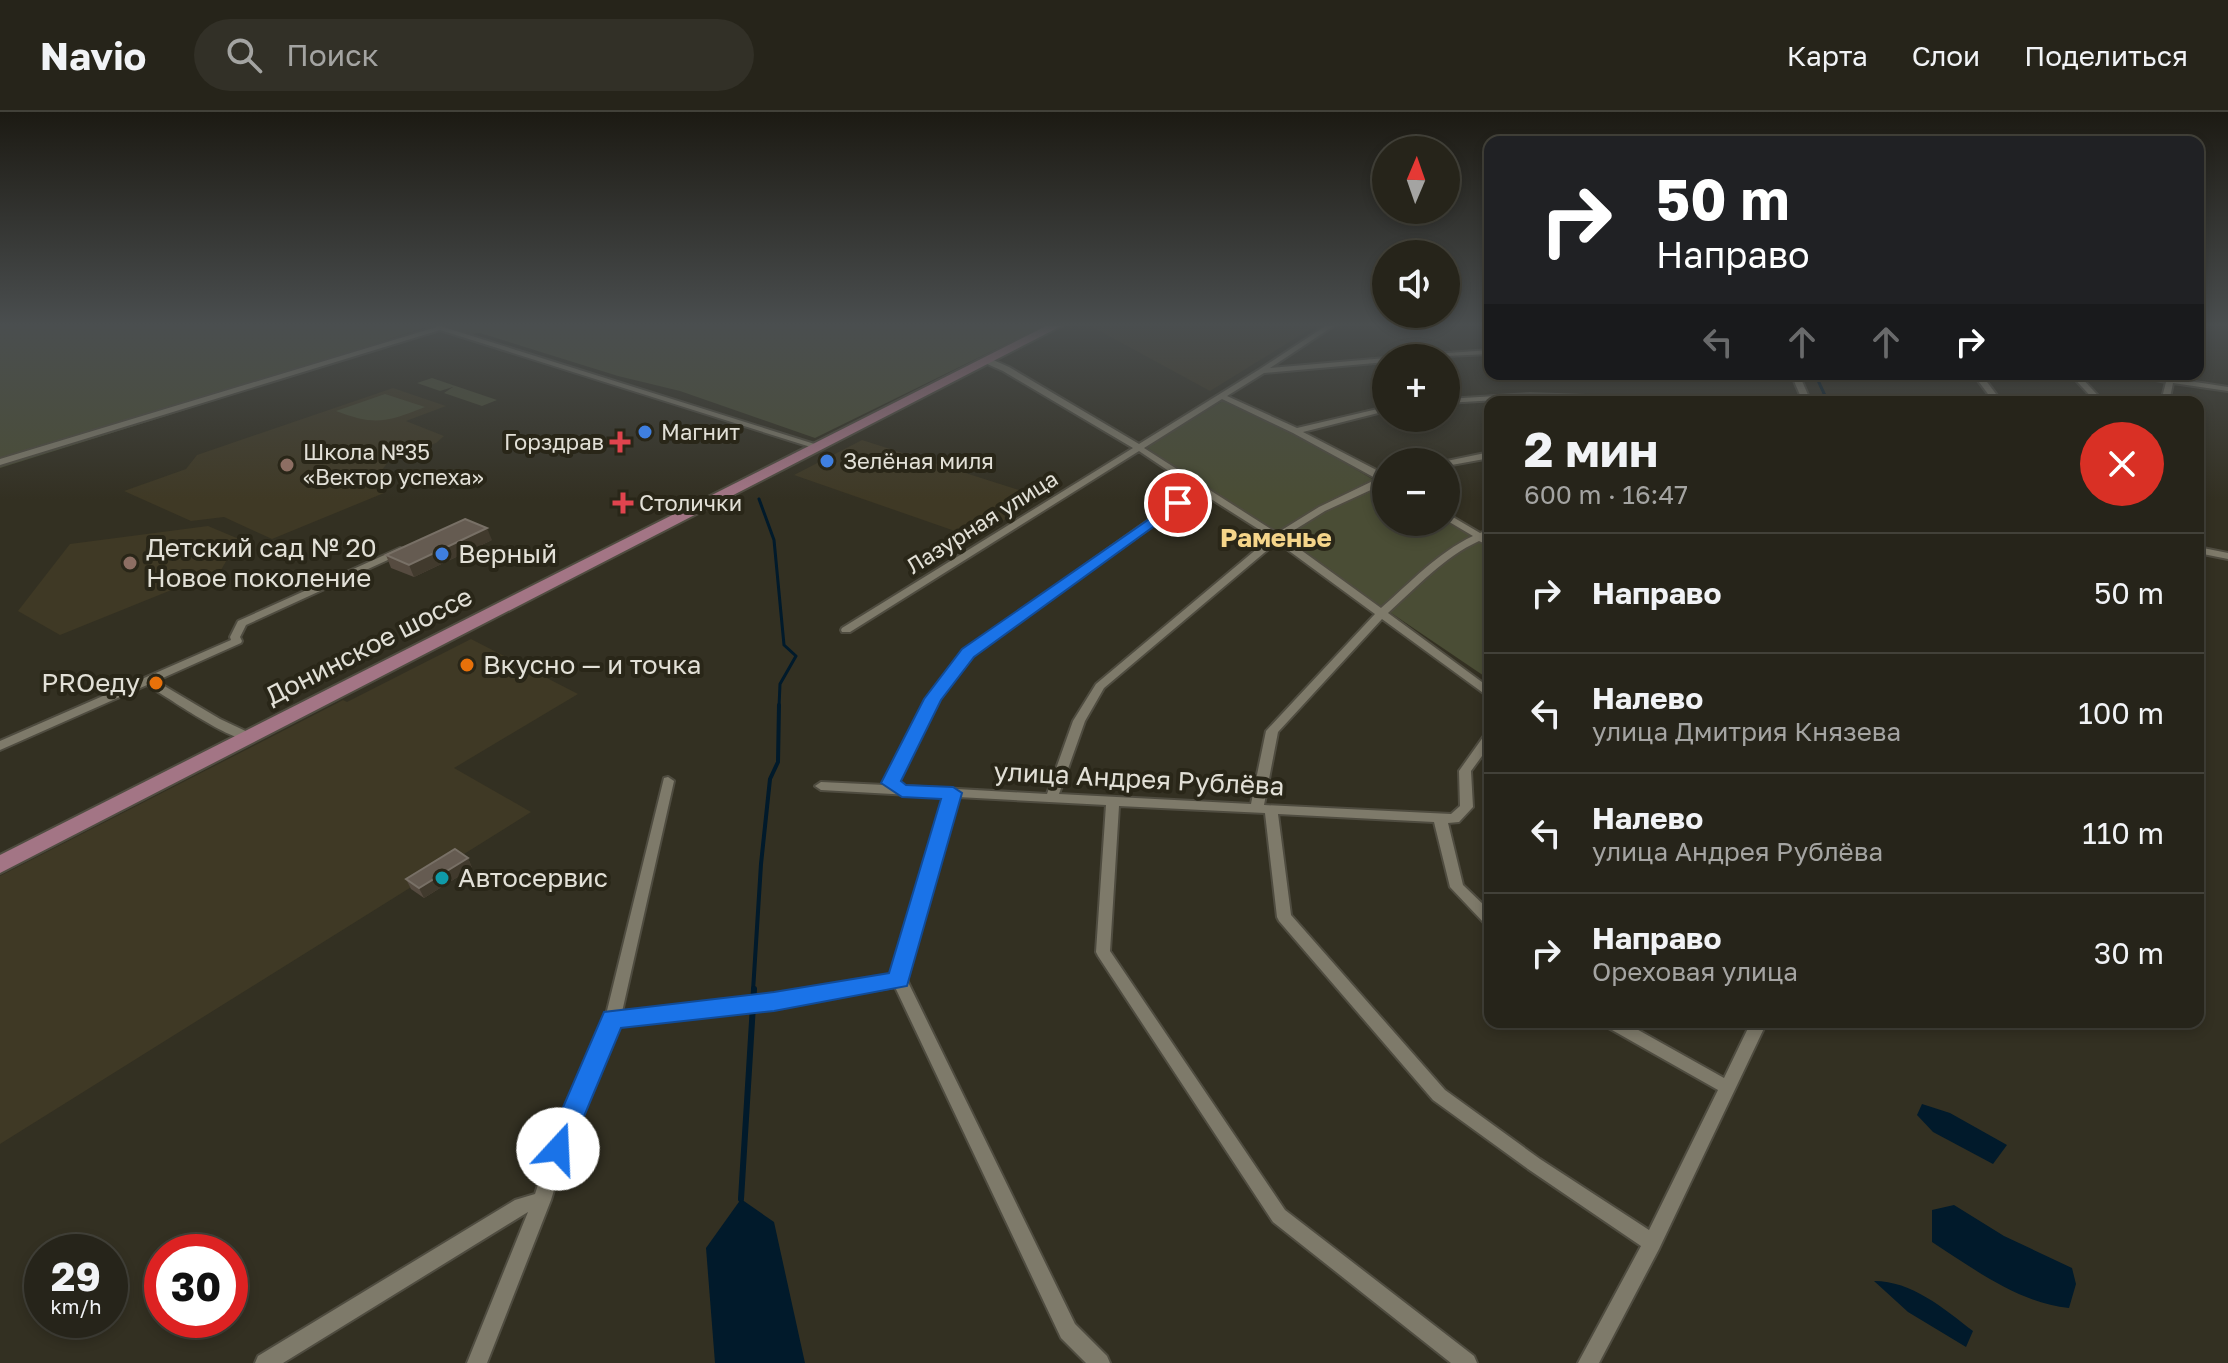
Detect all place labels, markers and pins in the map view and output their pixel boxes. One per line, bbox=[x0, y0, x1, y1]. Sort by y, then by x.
place label: Магнит bbox=[661, 418, 740, 445]
marker: Магнит bbox=[636, 423, 654, 441]
place label: Горздрав bbox=[504, 428, 604, 455]
marker: Горздрав bbox=[611, 433, 629, 451]
place label: Школа №35 «Вектор успеха» bbox=[303, 438, 484, 490]
place label: Зелёная миля bbox=[843, 447, 994, 474]
marker: Зелёная миля bbox=[818, 452, 836, 470]
marker: Школа №35 «Вектор успеха» bbox=[278, 456, 296, 474]
pin bbox=[1144, 469, 1212, 537]
place label: Столички bbox=[639, 489, 742, 516]
marker: Столички bbox=[614, 494, 632, 512]
place label: Детский сад № 20 Новое поколение bbox=[146, 532, 377, 593]
place label: Верный bbox=[458, 538, 557, 569]
marker: Верный bbox=[433, 545, 451, 563]
marker: Детский сад № 20 Новое поколение bbox=[121, 554, 139, 572]
place label: Вкусно — и точка bbox=[483, 649, 702, 680]
marker: Вкусно — и точка bbox=[458, 656, 476, 674]
place label: PROеду bbox=[41, 667, 140, 698]
marker: PROеду bbox=[147, 674, 165, 692]
place label: Автосервис bbox=[458, 862, 608, 893]
marker: Автосервис bbox=[433, 869, 451, 887]

